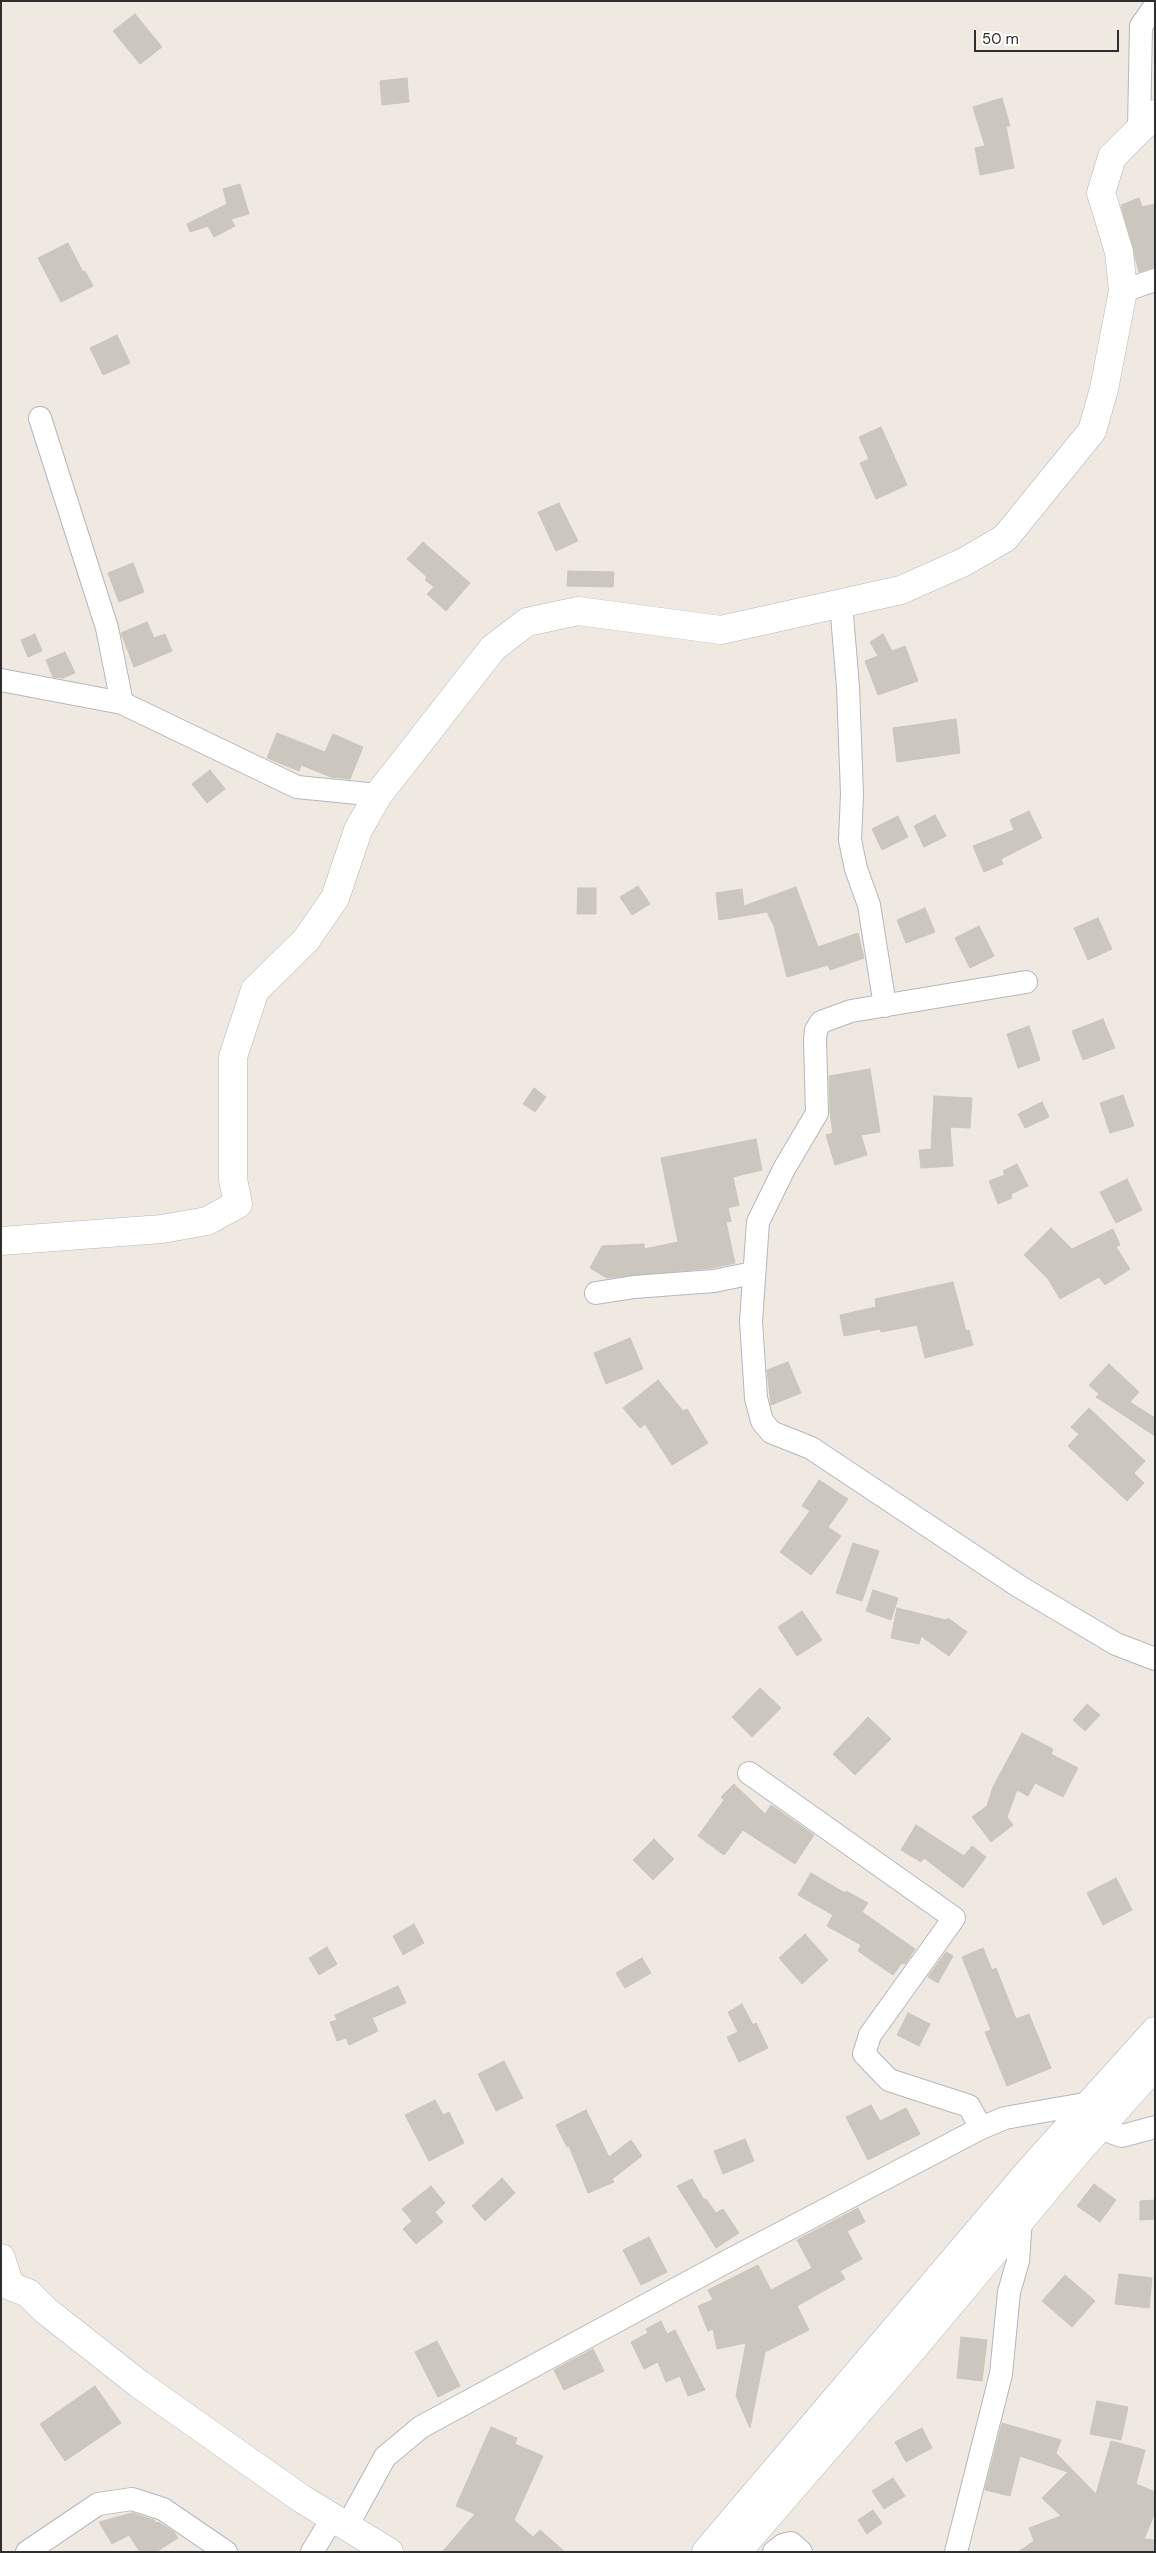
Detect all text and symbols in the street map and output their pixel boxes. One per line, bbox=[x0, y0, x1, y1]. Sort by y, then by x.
scale bar bbox=[976, 20, 1121, 52]
text: 50 m bbox=[982, 29, 1019, 49]

